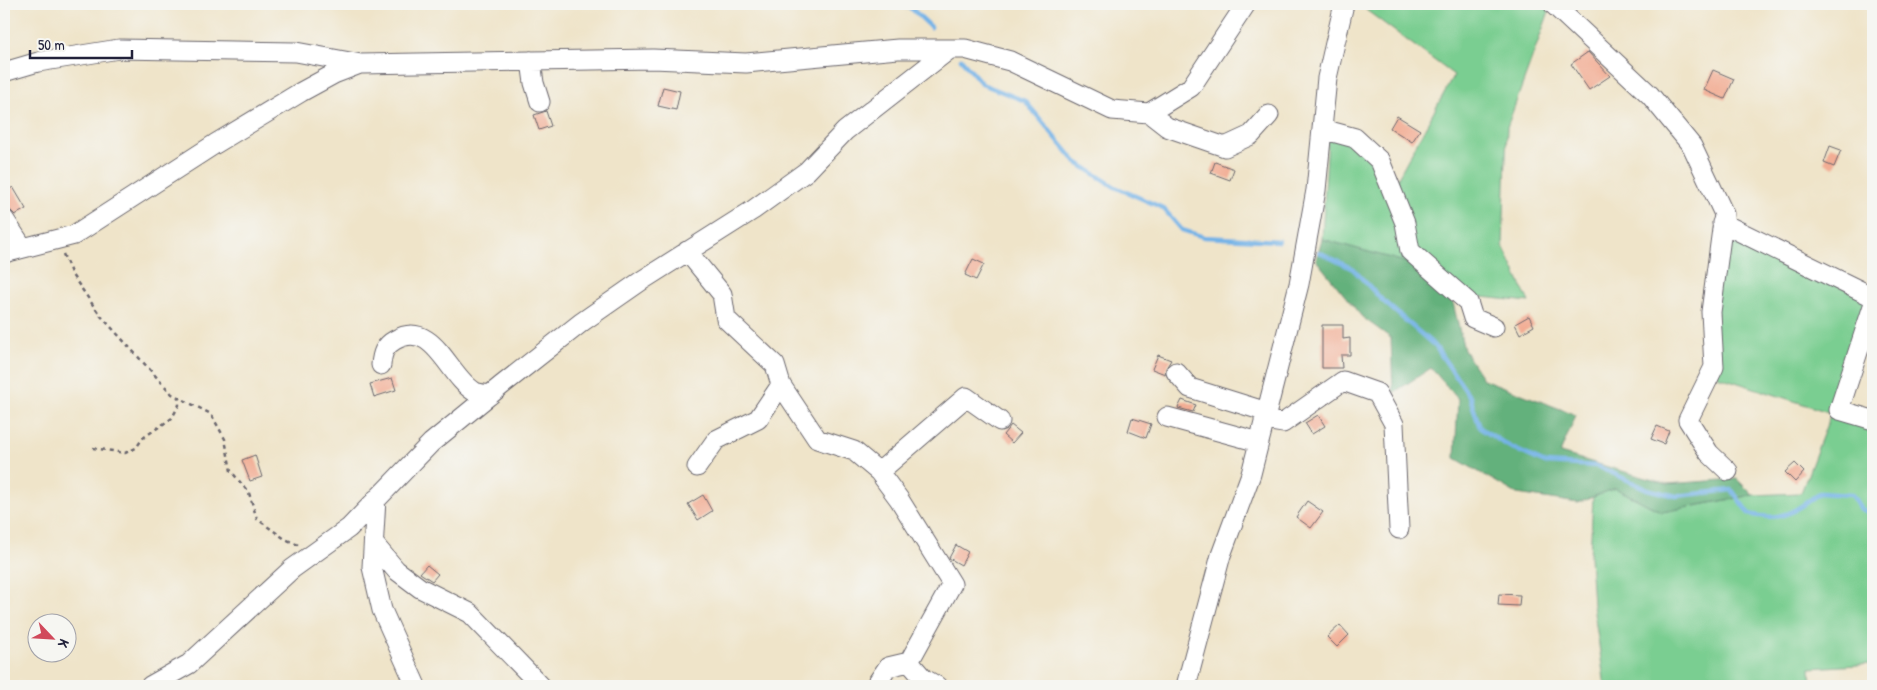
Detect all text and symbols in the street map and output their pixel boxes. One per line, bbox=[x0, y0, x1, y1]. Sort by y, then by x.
scale bar bbox=[30, 28, 132, 60]
text: 50 m bbox=[38, 34, 65, 55]
north arrow bbox=[28, 612, 78, 662]
text: K bbox=[54, 636, 74, 652]

